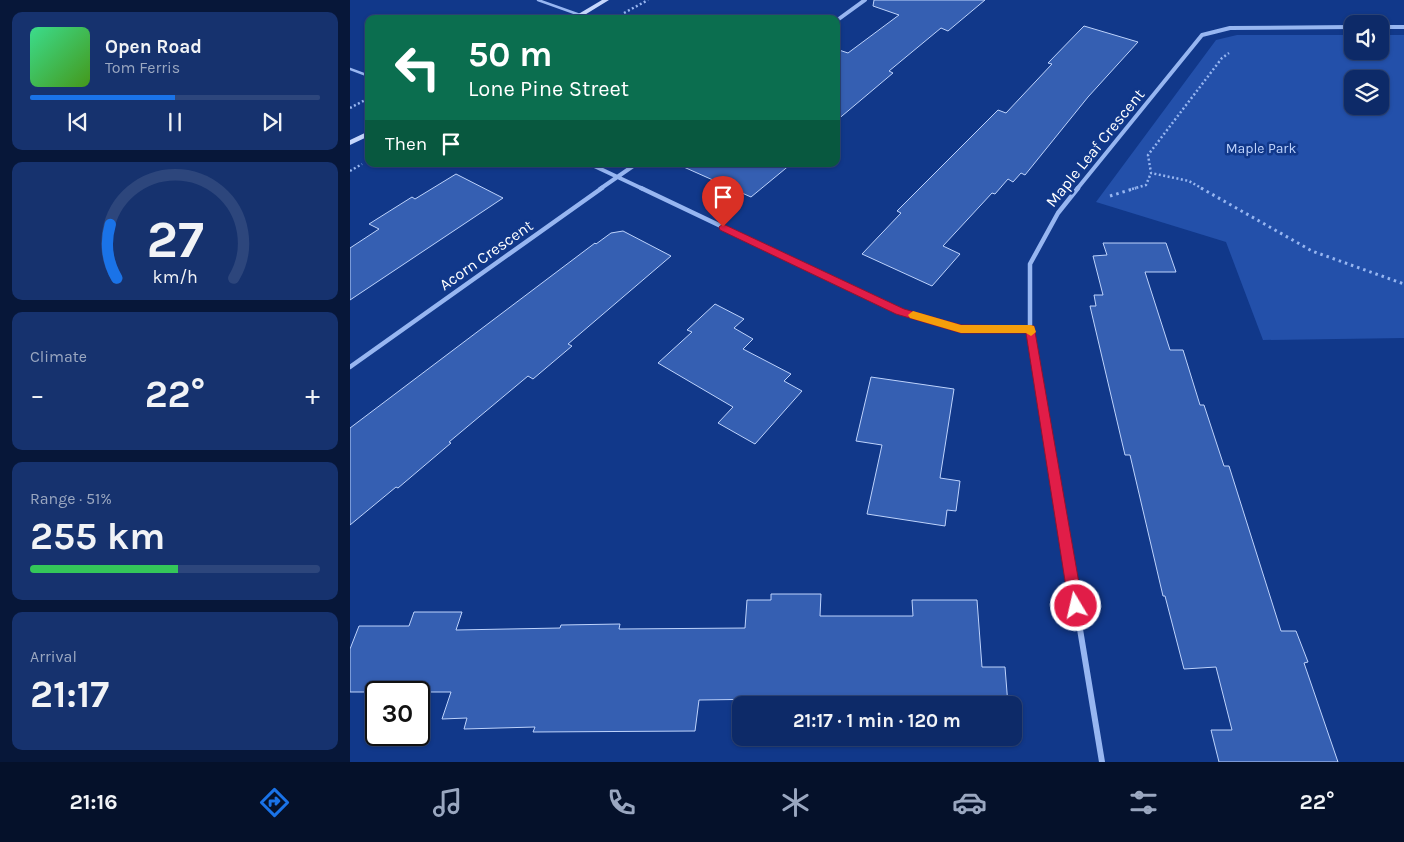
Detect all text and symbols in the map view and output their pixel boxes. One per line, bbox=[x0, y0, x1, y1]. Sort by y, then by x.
map controls bbox=[1344, 15, 1389, 115]
button: sound bbox=[1344, 15, 1389, 60]
text: 50 m bbox=[468, 34, 553, 75]
icon: left bbox=[385, 35, 450, 100]
text: Open Road bbox=[105, 36, 202, 58]
text: Tom Ferris bbox=[105, 58, 180, 77]
button: layers bbox=[1344, 70, 1389, 115]
text: Lone Pine Street bbox=[468, 76, 629, 102]
street label: Maple Leaf Crescent bbox=[1042, 85, 1148, 211]
icon: previous bbox=[64, 108, 92, 136]
icon: pause bbox=[161, 108, 189, 136]
icon: next bbox=[258, 108, 286, 136]
icon: arrive bbox=[437, 130, 465, 158]
text: Then bbox=[385, 133, 427, 155]
park label: Maple Park bbox=[1226, 140, 1296, 157]
pin bbox=[702, 176, 744, 227]
icon: arrive bbox=[709, 183, 737, 211]
text: 27 bbox=[146, 209, 204, 270]
street label: Acorn Crescent bbox=[436, 216, 536, 294]
text: km/h bbox=[152, 267, 198, 288]
text: Climate bbox=[30, 347, 87, 366]
text: 22° bbox=[145, 372, 205, 417]
text: − bbox=[30, 378, 45, 411]
text: + bbox=[305, 378, 320, 411]
text: Range · 51% bbox=[30, 489, 112, 508]
text: 255 km bbox=[30, 514, 165, 559]
position arrow bbox=[1049, 579, 1101, 631]
text: Arrival bbox=[30, 647, 77, 666]
text: 21:17 bbox=[30, 672, 109, 717]
speed limit sign: 30 bbox=[365, 681, 430, 746]
text: 21:17 · 1 min · 120 m bbox=[793, 710, 961, 732]
icon: directions bbox=[257, 785, 292, 820]
icon: music bbox=[430, 785, 465, 820]
icon: phone bbox=[604, 785, 639, 820]
icon: climate bbox=[778, 785, 813, 820]
icon: car bbox=[952, 785, 987, 820]
icon: filters bbox=[1126, 785, 1161, 820]
text: 21:16 bbox=[69, 789, 118, 815]
text: 22° bbox=[1299, 789, 1335, 815]

